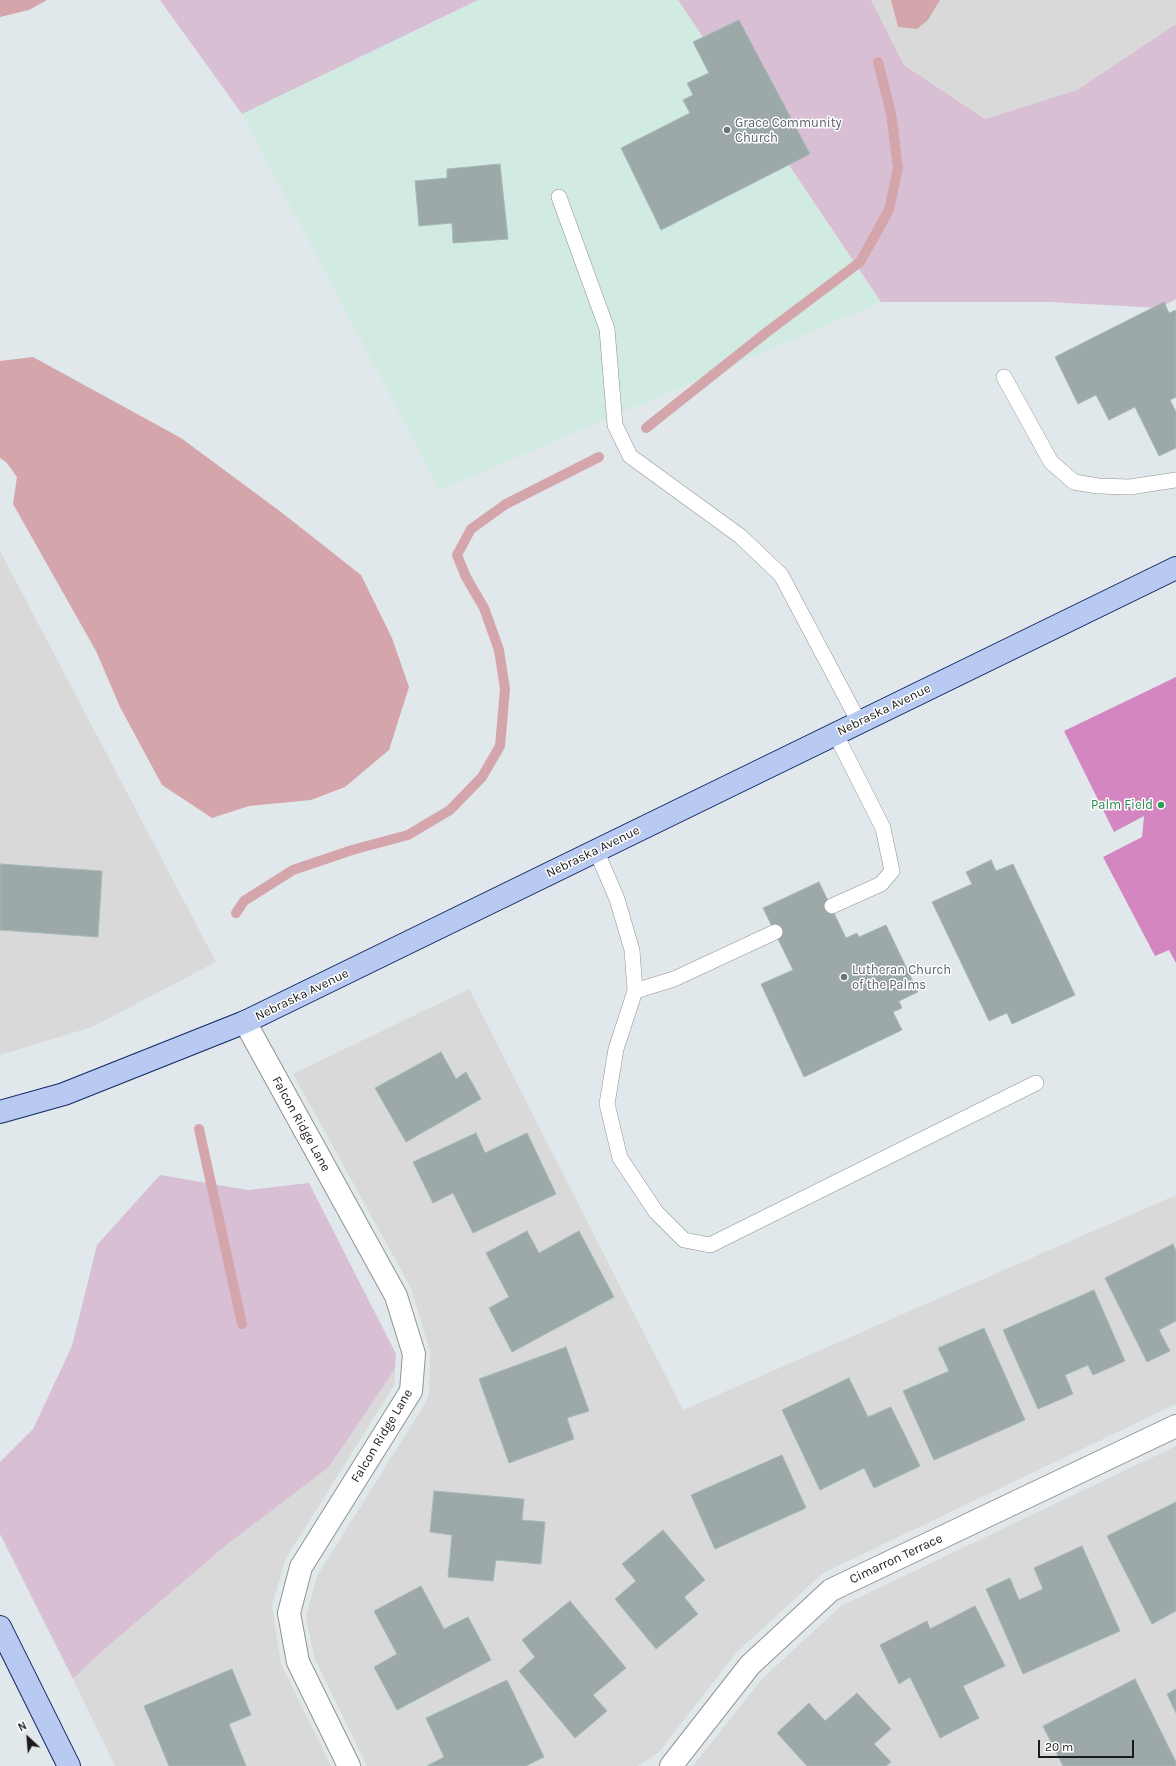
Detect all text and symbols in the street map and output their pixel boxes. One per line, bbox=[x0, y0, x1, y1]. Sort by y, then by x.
place label: Grace Community Church bbox=[735, 115, 842, 146]
marker: Grace Community Church bbox=[722, 125, 732, 135]
street label: Nebraska Avenue bbox=[835, 681, 933, 739]
place label: Palm Field bbox=[1091, 797, 1153, 813]
marker: Palm Field bbox=[1156, 800, 1166, 810]
street label: Nebraska Avenue bbox=[544, 823, 642, 881]
place label: Lutheran Church of the Palms bbox=[852, 962, 951, 993]
street label: Nebraska Avenue bbox=[253, 966, 351, 1024]
marker: Lutheran Church of the Palms bbox=[839, 972, 849, 982]
street label: Falcon Ridge Lane bbox=[268, 1074, 334, 1174]
street label: Falcon Ridge Lane bbox=[348, 1386, 416, 1486]
street label: Cimarron Terrace bbox=[847, 1531, 945, 1587]
north arrow bbox=[8, 1718, 48, 1758]
text: N bbox=[16, 1719, 29, 1734]
scale bar bbox=[1040, 1732, 1136, 1758]
text: 20 m bbox=[1045, 1740, 1073, 1754]

